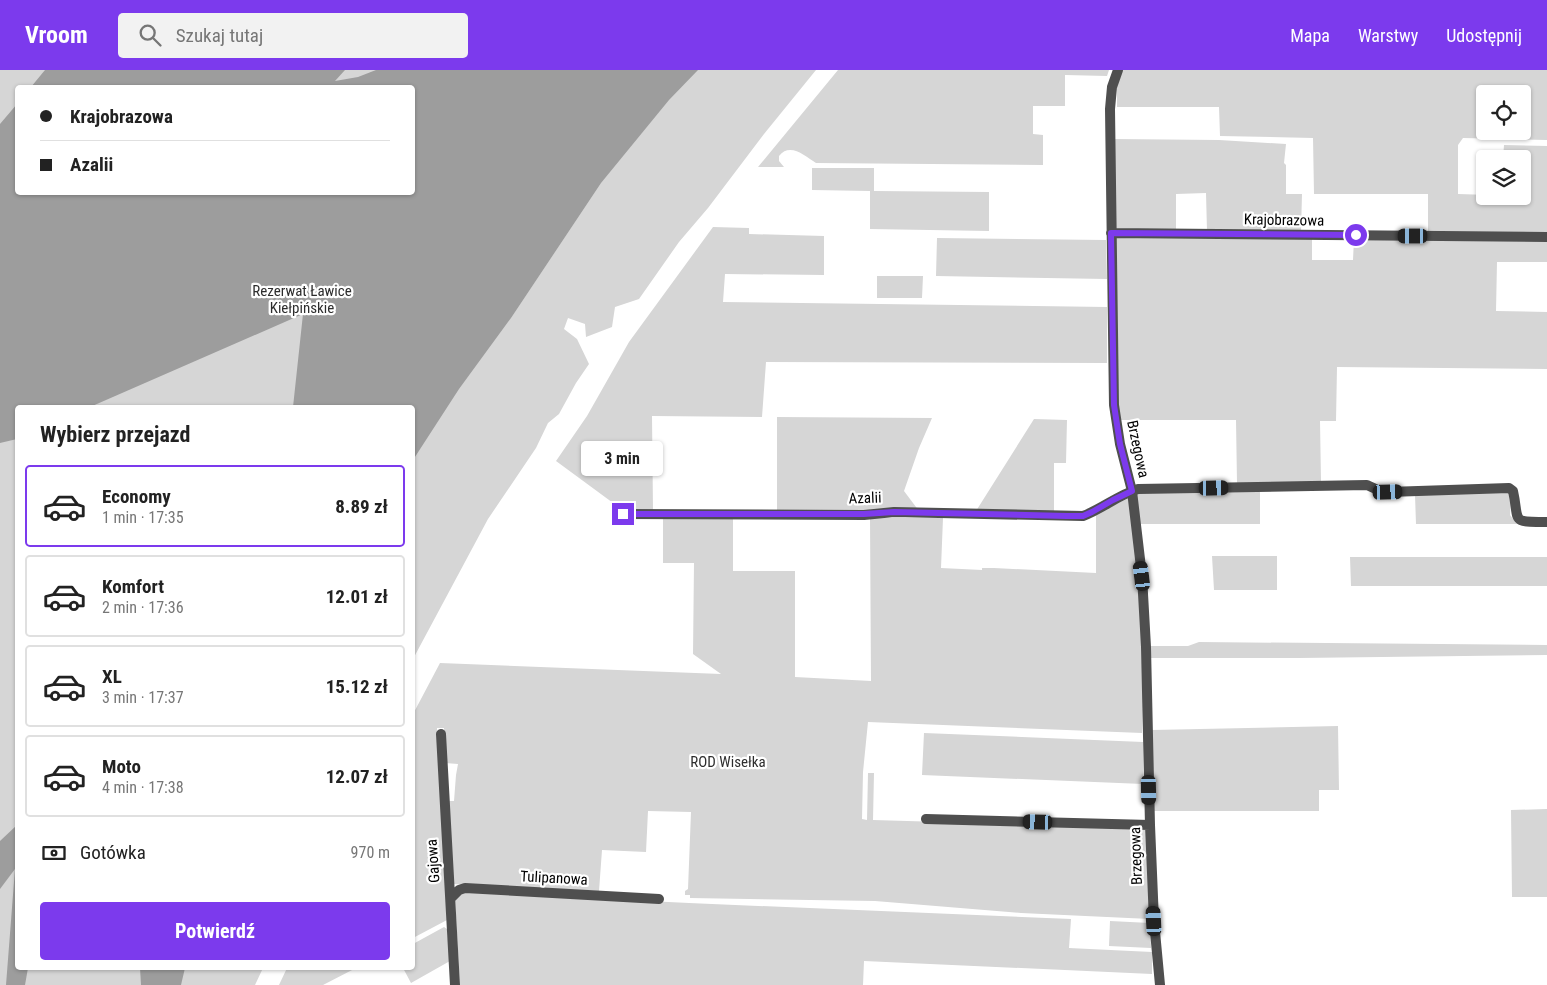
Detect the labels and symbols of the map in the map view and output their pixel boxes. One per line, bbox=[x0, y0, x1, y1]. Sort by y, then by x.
street label: Krajobrazowa bbox=[1244, 210, 1324, 230]
route start bbox=[1345, 224, 1367, 246]
car bbox=[1398, 229, 1428, 244]
park label: Rezerwat Ławice Kiełpińskie bbox=[252, 282, 352, 317]
street label: Brzegowa bbox=[1123, 419, 1153, 479]
callout: 3 min bbox=[582, 442, 664, 476]
car bbox=[1198, 480, 1229, 496]
car bbox=[1372, 484, 1403, 500]
street label: Azalii bbox=[848, 488, 882, 508]
route end bbox=[612, 503, 634, 525]
car bbox=[1132, 560, 1151, 592]
park label: ROD Wisełka bbox=[690, 753, 766, 771]
car bbox=[1141, 775, 1156, 805]
car bbox=[1022, 814, 1053, 830]
street label: Brzegowa bbox=[1126, 827, 1146, 885]
street label: Gajowa bbox=[422, 838, 444, 884]
street label: Tulipanowa bbox=[520, 867, 588, 889]
car bbox=[1145, 906, 1162, 936]

